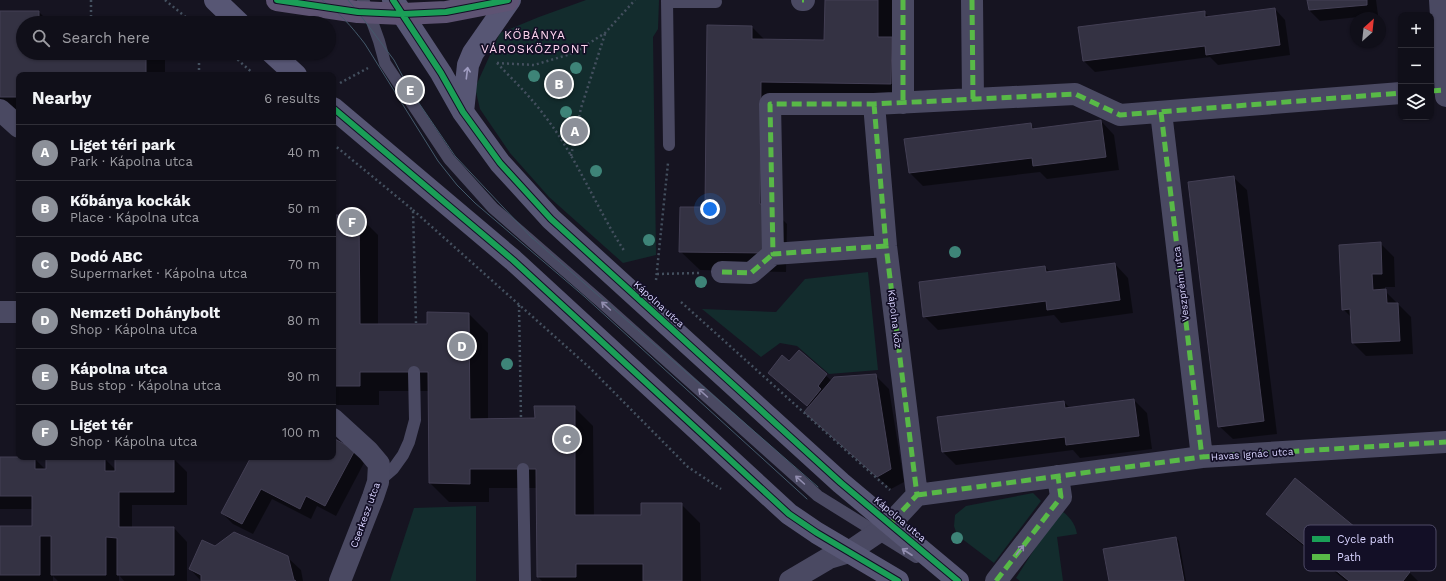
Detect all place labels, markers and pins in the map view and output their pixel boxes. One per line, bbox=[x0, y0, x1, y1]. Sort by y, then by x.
pin: B bbox=[546, 69, 572, 99]
pin: E bbox=[397, 75, 423, 105]
pin: A bbox=[562, 116, 588, 146]
pin: F bbox=[339, 207, 365, 237]
pin: D bbox=[449, 331, 475, 361]
pin: C bbox=[554, 424, 580, 454]

